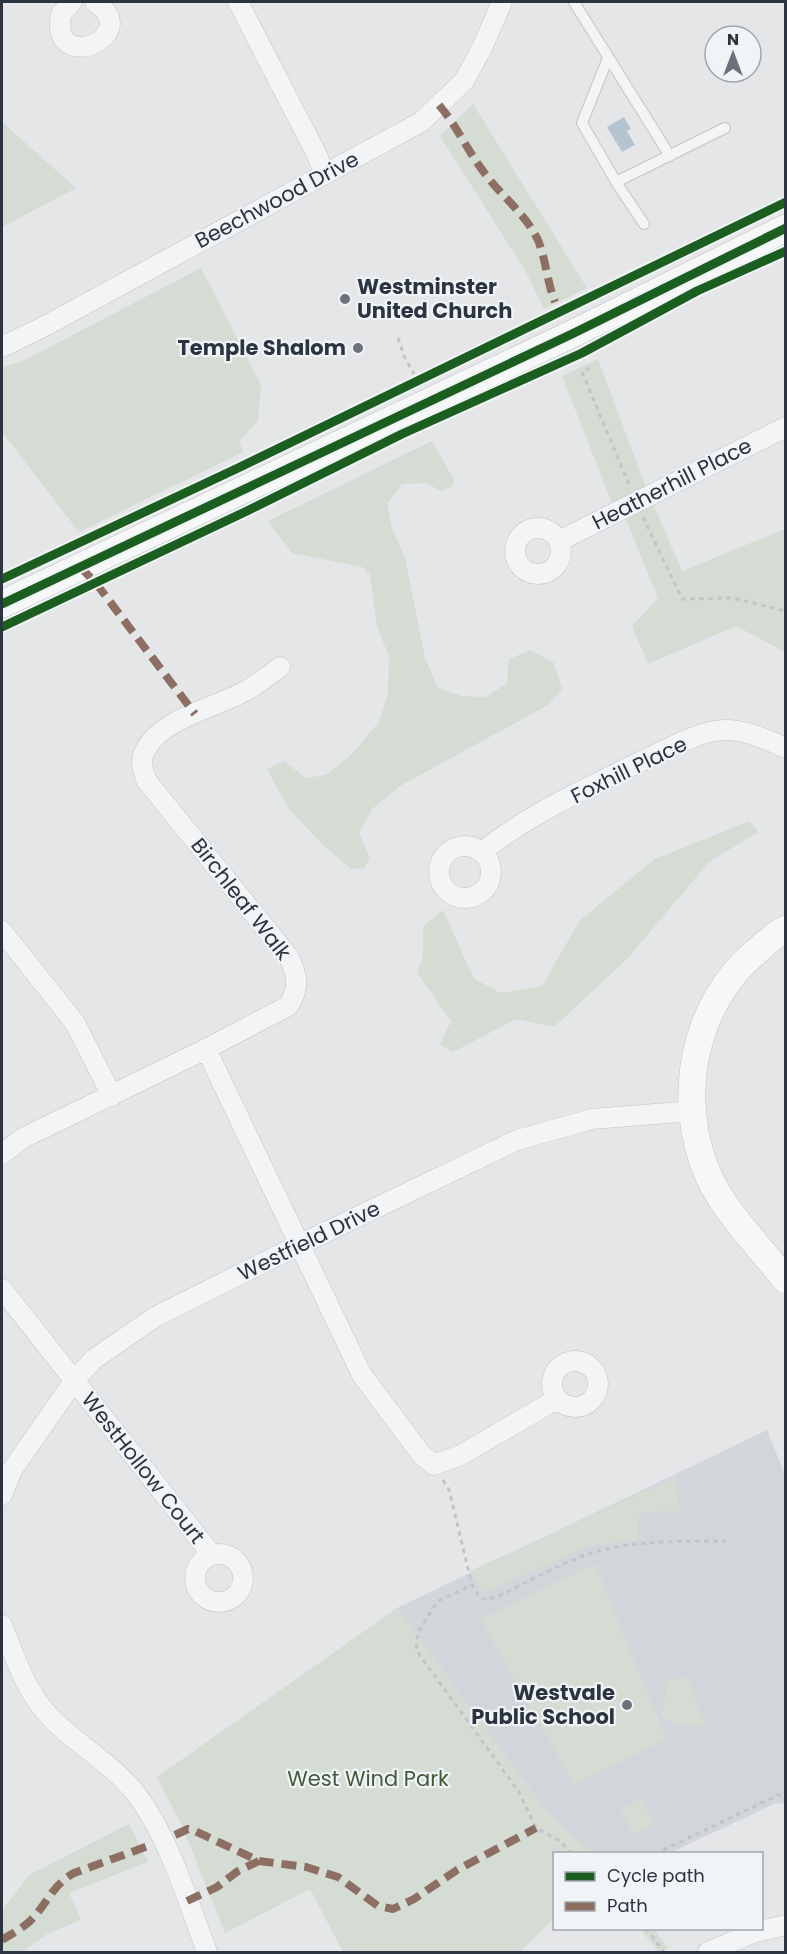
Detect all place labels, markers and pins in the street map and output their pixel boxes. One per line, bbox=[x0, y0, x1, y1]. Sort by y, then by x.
place label: Westminster United Church bbox=[357, 272, 512, 325]
marker: Westminster United Church bbox=[338, 292, 352, 306]
place label: Temple Shalom bbox=[177, 333, 346, 362]
marker: Temple Shalom bbox=[351, 341, 365, 355]
place label: Westvale Public School bbox=[471, 1678, 615, 1731]
marker: Westvale Public School bbox=[620, 1698, 634, 1712]

